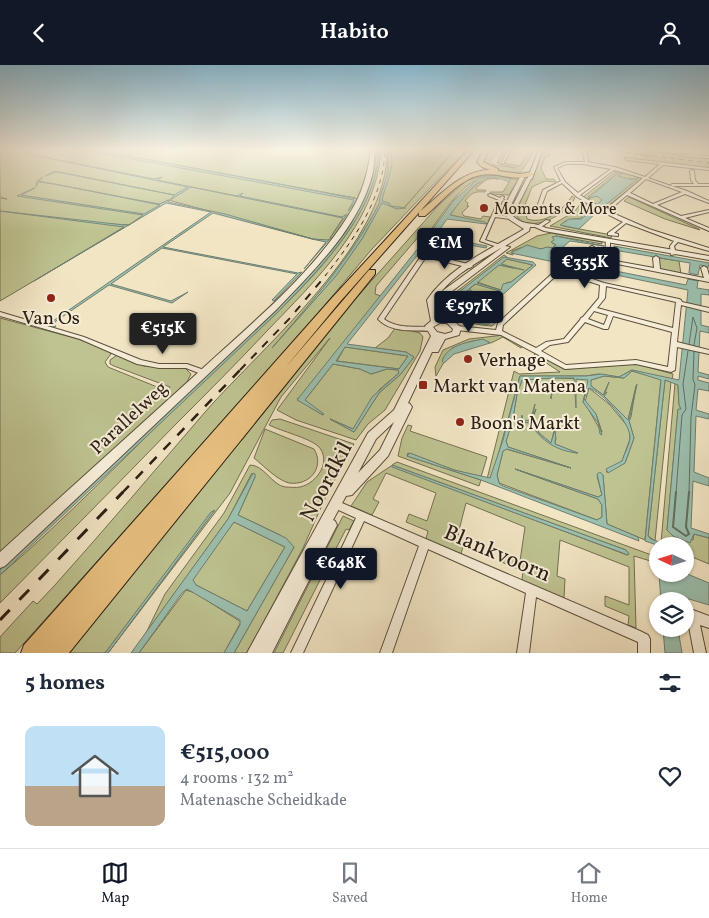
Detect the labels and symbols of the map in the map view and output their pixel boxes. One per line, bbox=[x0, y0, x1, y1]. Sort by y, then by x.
place label: Moments & More bbox=[494, 199, 617, 221]
marker: Moments & More bbox=[478, 202, 490, 214]
pin: €1M bbox=[421, 227, 469, 270]
pin: €355K bbox=[550, 247, 620, 289]
pin: €597K bbox=[434, 291, 504, 333]
marker: Van Os bbox=[45, 292, 57, 304]
place label: Van Os bbox=[22, 306, 80, 332]
pin: €515K bbox=[128, 313, 198, 355]
place label: Verhage bbox=[478, 348, 546, 374]
marker: Verhage bbox=[462, 353, 474, 365]
place label: Markt van Matena bbox=[433, 374, 586, 400]
street label: Parallelweg bbox=[85, 376, 174, 461]
marker: Markt van Matena bbox=[417, 379, 429, 391]
place label: Boon's Markt bbox=[470, 411, 581, 437]
marker: Boon's Markt bbox=[454, 416, 466, 428]
street label: Noordkil bbox=[293, 437, 361, 528]
street label: Blankvoorn bbox=[439, 518, 555, 591]
north arrow bbox=[649, 537, 694, 583]
pin: €648K bbox=[306, 547, 376, 590]

